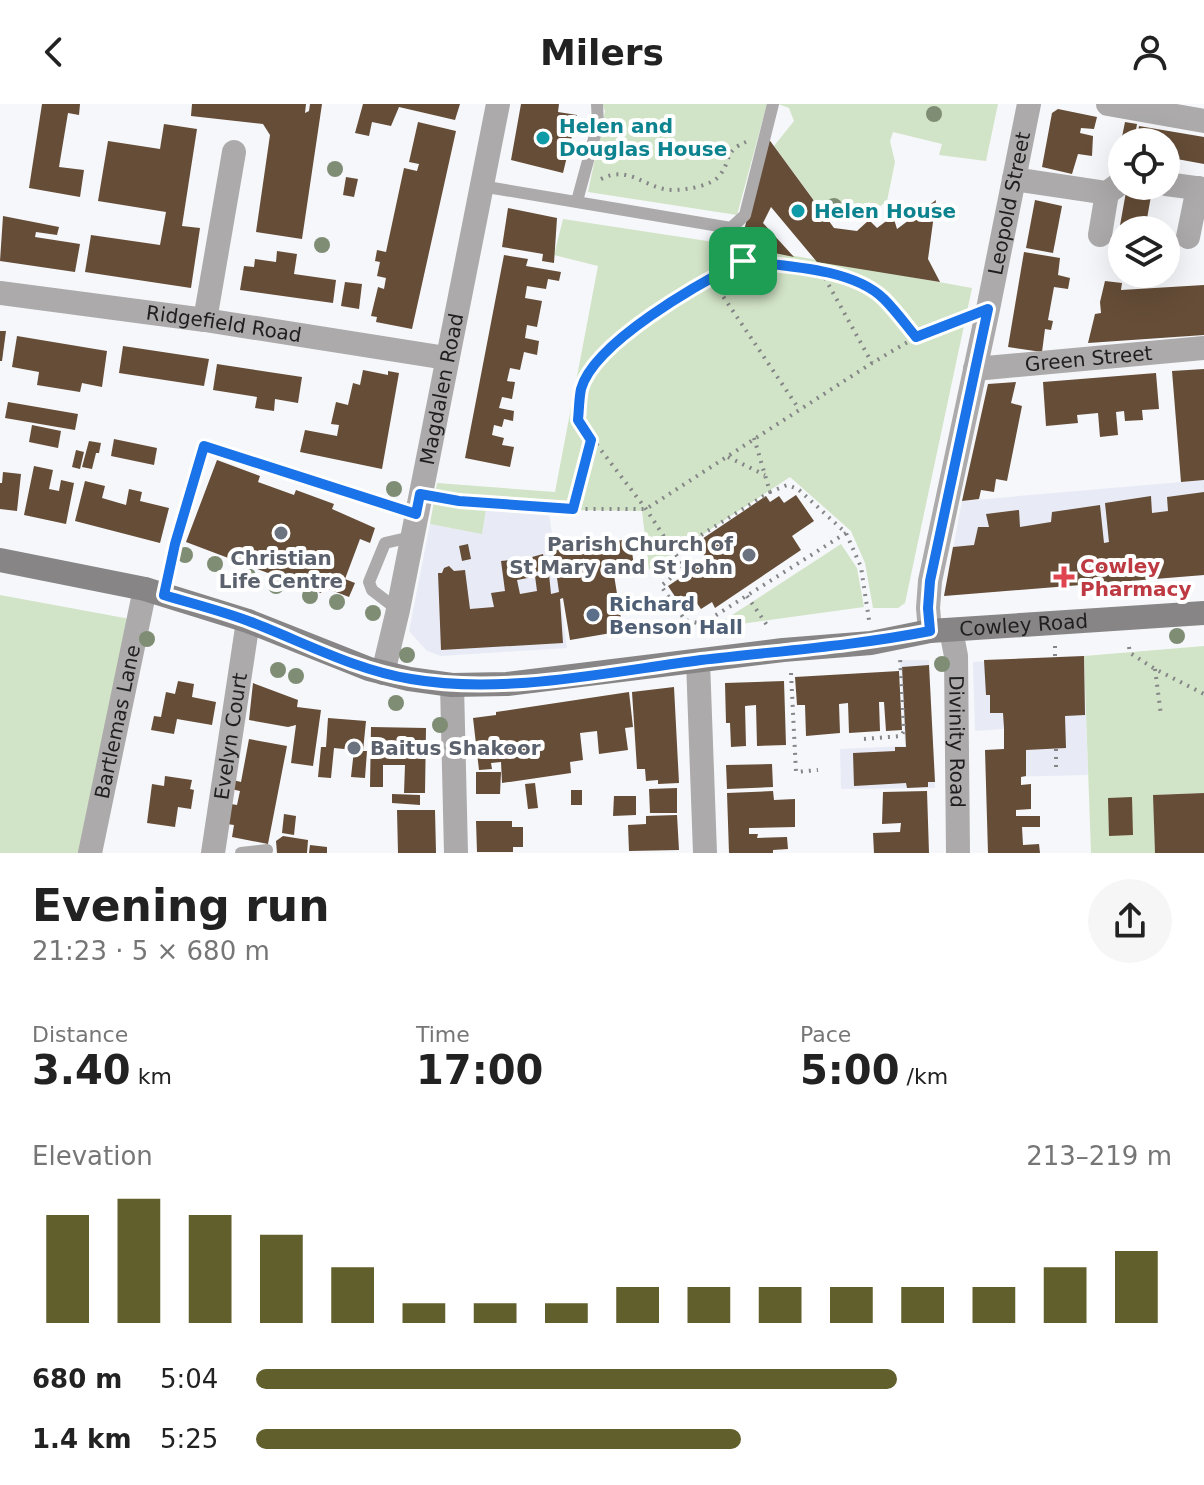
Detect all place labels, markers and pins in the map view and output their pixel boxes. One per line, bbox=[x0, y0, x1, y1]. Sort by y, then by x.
place label: Helen and Douglas House bbox=[559, 114, 727, 161]
marker: Helen and Douglas House bbox=[534, 129, 552, 147]
place label: Helen House bbox=[814, 199, 956, 223]
marker: Helen House bbox=[789, 202, 807, 220]
pin bbox=[709, 227, 777, 295]
marker: Christian Life Centre bbox=[272, 524, 290, 542]
place label: Parish Church of St Mary and St John bbox=[509, 532, 733, 579]
place label: Christian Life Centre bbox=[219, 546, 343, 593]
marker: Parish Church of St Mary and St John bbox=[740, 546, 758, 564]
place label: Cowley Pharmacy bbox=[1080, 554, 1191, 601]
marker: Cowley Pharmacy bbox=[1055, 568, 1073, 586]
place label: Richard Benson Hall bbox=[609, 592, 743, 639]
marker: Richard Benson Hall bbox=[584, 606, 602, 624]
place label: Baitus Shakoor bbox=[370, 736, 541, 760]
marker: Baitus Shakoor bbox=[345, 739, 363, 757]

